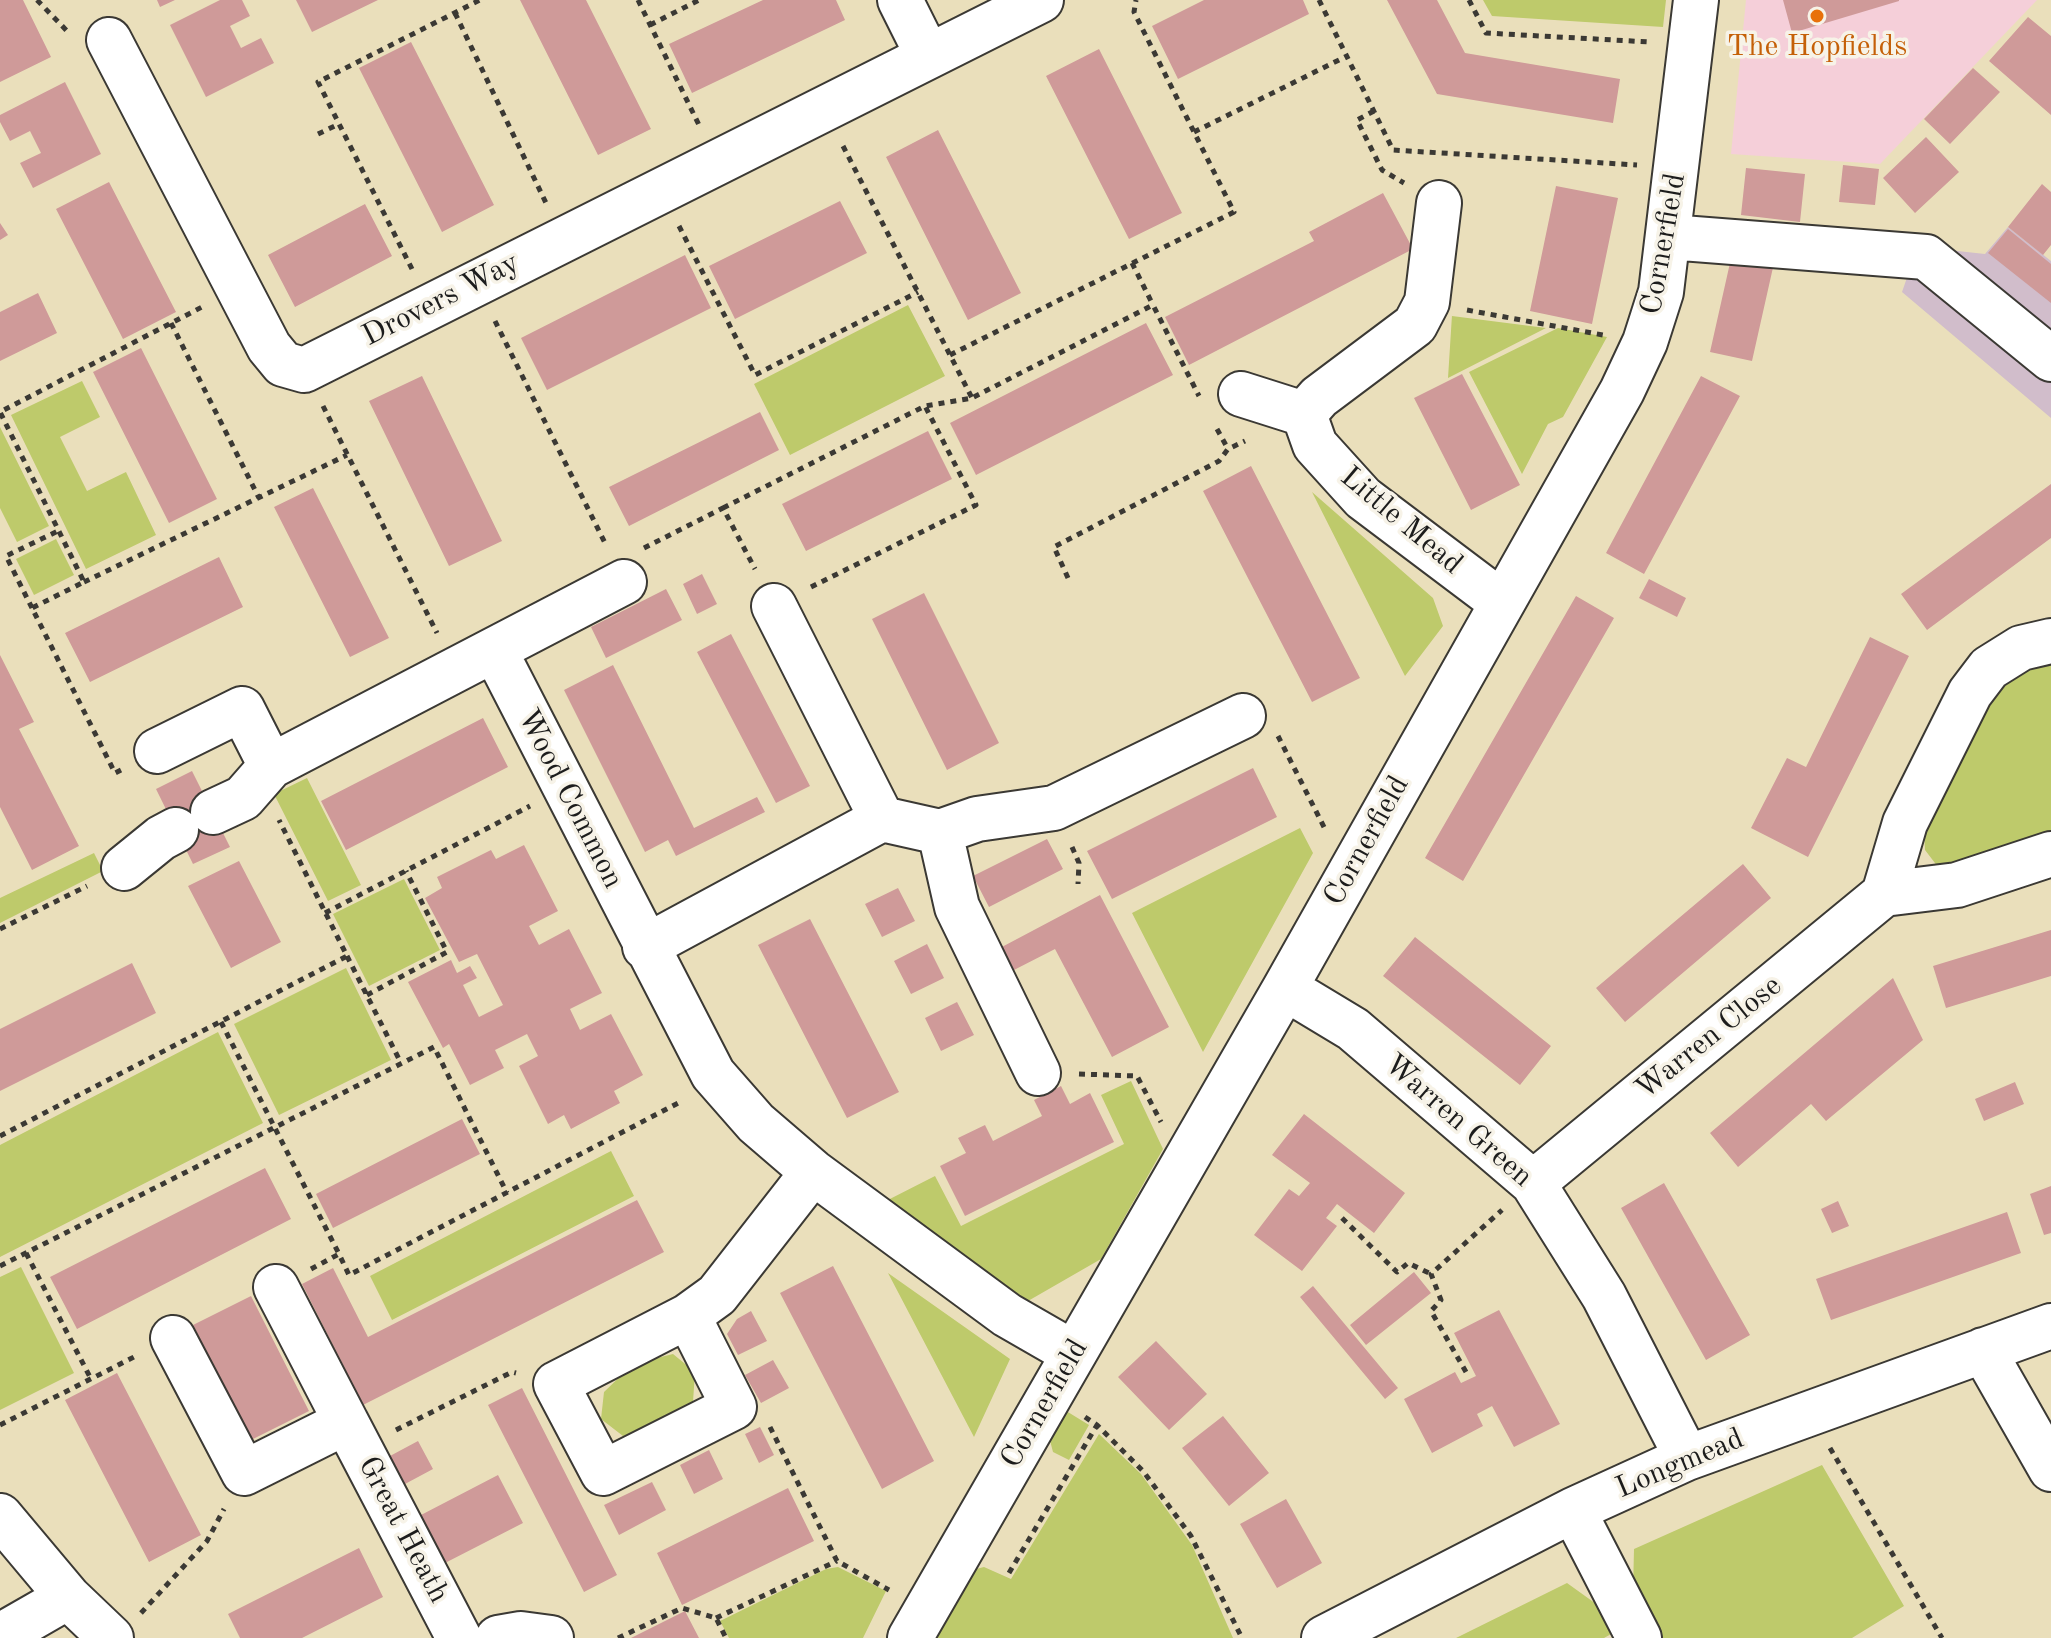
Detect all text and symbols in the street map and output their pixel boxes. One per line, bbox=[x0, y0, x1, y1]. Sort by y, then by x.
marker: The Hopfields bbox=[1808, 7, 1826, 25]
place label: The Hopfields bbox=[1727, 29, 1907, 65]
street label: Cornerfield bbox=[1634, 170, 1694, 318]
street label: Drovers Way bbox=[357, 245, 525, 355]
street label: Little Mead bbox=[1332, 459, 1470, 583]
street label: Wood Common bbox=[509, 703, 631, 895]
street label: Cornerfield bbox=[1317, 770, 1417, 912]
street label: Warren Close bbox=[1629, 968, 1789, 1108]
street label: Warren Green bbox=[1376, 1047, 1540, 1195]
street label: Cornerfield bbox=[994, 1333, 1096, 1475]
street label: Longmead bbox=[1611, 1421, 1749, 1507]
street label: Great Heath bbox=[349, 1451, 457, 1609]

